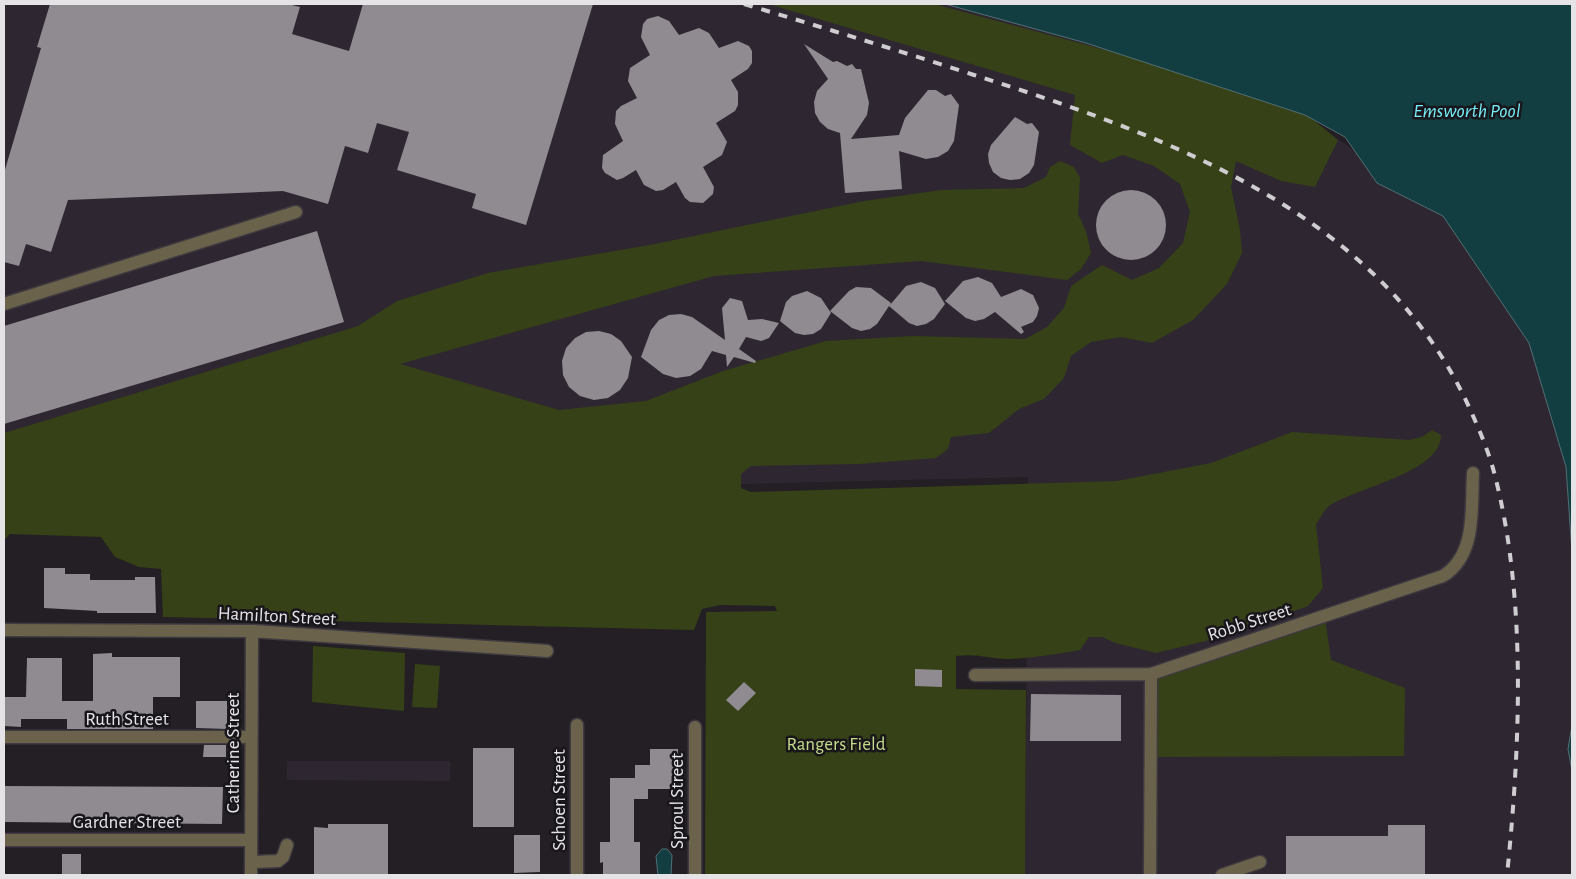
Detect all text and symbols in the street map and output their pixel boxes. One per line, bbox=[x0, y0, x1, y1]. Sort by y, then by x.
water label: Emsworth Pool bbox=[1413, 101, 1521, 121]
street label: Robb Street bbox=[1205, 600, 1294, 645]
street label: Hamilton Street bbox=[217, 604, 336, 629]
street label: Catherine Street bbox=[224, 693, 243, 813]
street label: Ruth Street bbox=[85, 710, 169, 729]
park label: Rangers Field bbox=[786, 735, 886, 754]
street label: Schoen Street bbox=[550, 749, 569, 851]
street label: Sproul Street bbox=[668, 753, 687, 849]
street label: Gardner Street bbox=[73, 813, 181, 832]

